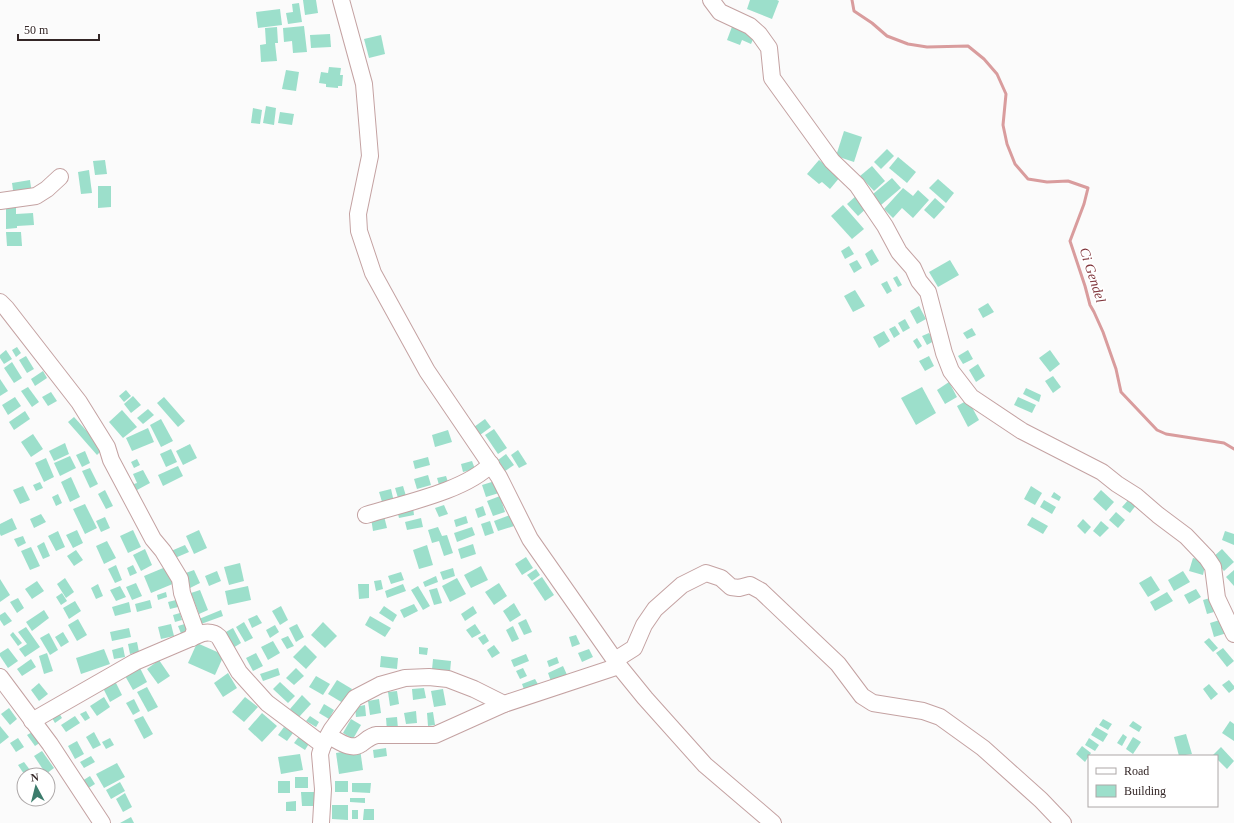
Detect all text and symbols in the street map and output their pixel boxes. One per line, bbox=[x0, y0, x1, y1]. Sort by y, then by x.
scale bar bbox=[18, 16, 99, 42]
text: 50 m bbox=[24, 23, 49, 37]
water label: Ci Gendel bbox=[1077, 246, 1109, 305]
legend bbox=[1088, 755, 1218, 807]
text: Road bbox=[1124, 764, 1149, 778]
north arrow bbox=[16, 767, 56, 807]
text: N bbox=[30, 771, 40, 784]
text: Building bbox=[1124, 784, 1166, 798]

